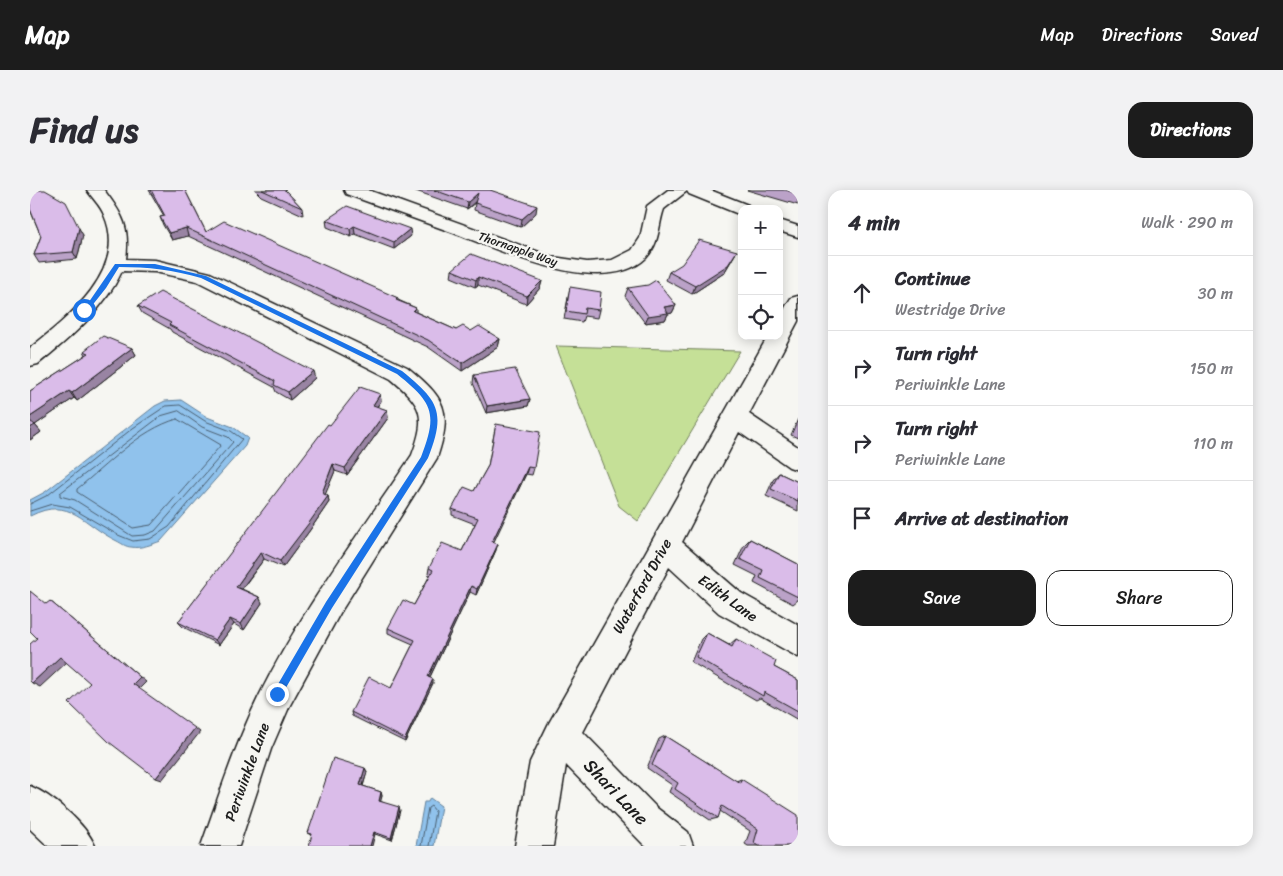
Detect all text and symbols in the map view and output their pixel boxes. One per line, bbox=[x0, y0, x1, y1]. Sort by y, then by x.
text: Map bbox=[25, 14, 69, 56]
text: Map bbox=[1041, 19, 1074, 51]
text: Directions bbox=[1102, 19, 1183, 51]
text: Saved bbox=[1211, 19, 1258, 51]
text: Find us bbox=[30, 99, 138, 161]
button: Directions bbox=[1128, 102, 1253, 158]
text: 4 min bbox=[848, 204, 900, 242]
map controls bbox=[738, 205, 783, 340]
button: + bbox=[738, 205, 783, 250]
text: Walk · 290 m bbox=[1141, 208, 1233, 237]
street label: Thornapple Way bbox=[475, 225, 562, 273]
button: − bbox=[738, 250, 783, 295]
text: Continue bbox=[895, 262, 971, 295]
icon: ahead bbox=[848, 279, 876, 307]
text: 30 m bbox=[1198, 279, 1233, 308]
button: locate bbox=[738, 295, 783, 340]
text: Westridge Drive bbox=[895, 295, 1005, 324]
route start bbox=[73, 299, 96, 322]
text: Turn right bbox=[895, 337, 977, 370]
icon: right bbox=[848, 354, 876, 382]
text: 150 m bbox=[1190, 354, 1233, 383]
text: Periwinkle Lane bbox=[895, 370, 1005, 399]
text: Turn right bbox=[895, 412, 977, 445]
icon: right bbox=[848, 429, 876, 457]
text: 110 m bbox=[1193, 429, 1233, 458]
text: Periwinkle Lane bbox=[895, 445, 1005, 474]
text: Arrive at destination bbox=[895, 502, 1068, 535]
icon: arrive bbox=[848, 504, 876, 532]
street label: Waterford Drive bbox=[605, 533, 679, 638]
street label: Edith Lane bbox=[693, 567, 763, 629]
button: Save bbox=[848, 570, 1036, 626]
button: Share bbox=[1046, 570, 1233, 626]
route end bbox=[266, 683, 289, 706]
street label: Periwinkle Lane bbox=[217, 719, 277, 825]
street label: Shari Lane bbox=[576, 751, 656, 833]

